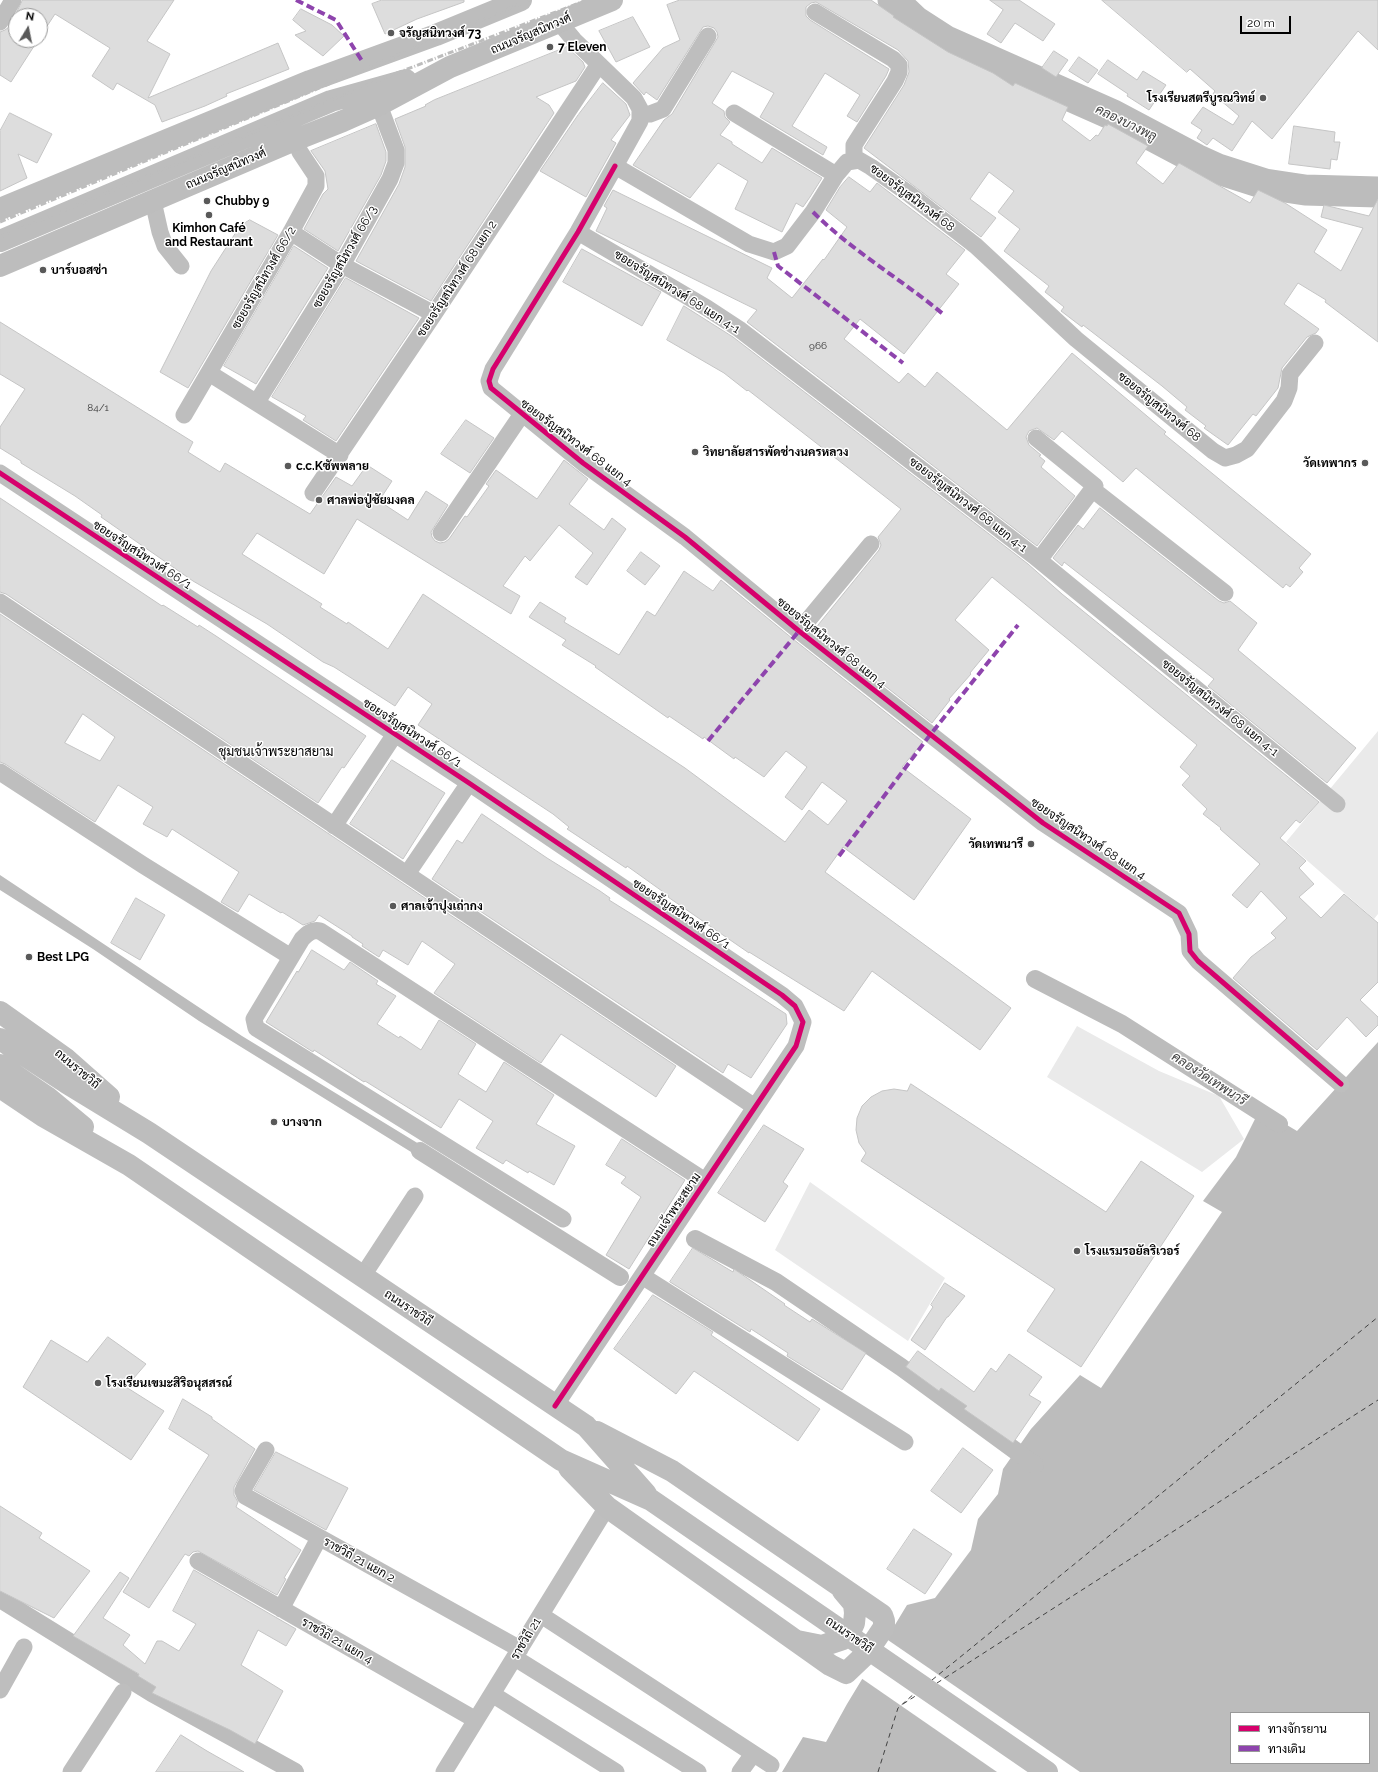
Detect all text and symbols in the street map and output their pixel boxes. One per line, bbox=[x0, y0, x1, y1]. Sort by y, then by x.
north arrow bbox=[8, 8, 48, 48]
scale bar bbox=[1242, 8, 1293, 34]
text: N bbox=[25, 10, 35, 24]
street label: ถนนจรัญสนิทวงศ์ bbox=[489, 11, 573, 57]
text: 20 m bbox=[1247, 16, 1275, 30]
place label: จรัญสนิทวงศ์ 73 bbox=[399, 26, 481, 40]
marker: จรัญสนิทวงศ์ 73 bbox=[386, 28, 396, 38]
place label: 7 Eleven bbox=[558, 40, 606, 54]
marker: 7 Eleven bbox=[545, 42, 555, 52]
place label: โรงเรียนสตรีบูรณวิทย์ bbox=[1147, 91, 1255, 105]
marker: โรงเรียนสตรีบูรณวิทย์ bbox=[1258, 93, 1268, 103]
water label: คลองบางพลู bbox=[1093, 101, 1159, 145]
street label: ถนนจรัญสนิทวงศ์ bbox=[184, 146, 268, 192]
street label: ซอยจรัญสนิทวงศ์ 68 bbox=[867, 161, 957, 235]
place label: Chubby 9 bbox=[215, 194, 269, 208]
marker: Chubby 9 bbox=[202, 196, 212, 206]
street label: ซอยจรัญสนิทวงศ์ 66/3 bbox=[310, 203, 380, 311]
marker: Kimhon Café and Restaurant bbox=[204, 210, 214, 220]
street label: ซอยจรัญสนิทวงศ์ 68 แยก 2 bbox=[414, 218, 500, 340]
place label: Kimhon Café and Restaurant bbox=[165, 221, 253, 249]
street label: ซอยจรัญสนิทวงศ์ 66/2 bbox=[229, 224, 299, 332]
street label: ซอยจรัญสนิทวงศ์ 68 แยก 4-1 bbox=[611, 247, 743, 337]
place label: บาร์บอสซ่า bbox=[51, 263, 107, 277]
marker: บาร์บอสซ่า bbox=[38, 265, 48, 275]
house number: 966 bbox=[809, 340, 827, 352]
street label: ซอยจรัญสนิทวงศ์ 68 bbox=[1115, 369, 1203, 445]
street label: ซอยจรัญสนิทวงศ์ 68 แยก 4 bbox=[517, 396, 635, 490]
house number: 84/1 bbox=[87, 402, 109, 414]
place label: วิทยาลัยสารพัดช่างนครหลวง bbox=[703, 445, 849, 459]
marker: วิทยาลัยสารพัดช่างนครหลวง bbox=[690, 447, 700, 457]
street label: ซอยจรัญสนิทวงศ์ 68 แยก 4-1 bbox=[906, 454, 1030, 556]
place label: วัดเทพากร bbox=[1303, 456, 1357, 470]
marker: วัดเทพากร bbox=[1360, 458, 1370, 468]
place label: c.c.Kซัพพลาย bbox=[296, 459, 369, 473]
marker: c.c.Kซัพพลาย bbox=[283, 461, 293, 471]
place label: ศาลพ่อปู่ชัยมงคล bbox=[327, 493, 415, 507]
marker: ศาลพ่อปู่ชัยมงคล bbox=[314, 495, 324, 505]
street label: ซอยจรัญสนิทวงศ์ 66/1 bbox=[90, 518, 194, 592]
street label: ซอยจรัญสนิทวงศ์ 68 แยก 4 bbox=[774, 595, 888, 691]
street label: ซอยจรัญสนิทวงศ์ 68 แยก 4-1 bbox=[1159, 656, 1281, 760]
street label: ซอยจรัญสนิทวงศ์ 66/1 bbox=[360, 696, 464, 770]
district label: ชุมชนเจ้าพระยาสยาม bbox=[218, 744, 334, 760]
street label: ซอยจรัญสนิทวงศ์ 68 แยก 4 bbox=[1028, 795, 1148, 883]
place label: วัดเทพนารี bbox=[968, 837, 1023, 851]
marker: วัดเทพนารี bbox=[1026, 839, 1036, 849]
street label: ซอยจรัญสนิทวงศ์ 66/1 bbox=[629, 876, 733, 952]
place label: ศาลเจ้าปุงเถ่ากง bbox=[401, 899, 483, 913]
marker: ศาลเจ้าปุงเถ่ากง bbox=[388, 901, 398, 911]
place label: Best LPG bbox=[37, 950, 89, 964]
marker: Best LPG bbox=[24, 952, 34, 962]
street label: ถนนราชวิถี bbox=[52, 1046, 102, 1092]
water label: คลองวัดเทพนารี bbox=[1169, 1049, 1249, 1109]
place label: บางจาก bbox=[282, 1115, 322, 1129]
marker: บางจาก bbox=[269, 1117, 279, 1127]
street label: ถนนเจ้าพระสยาม bbox=[644, 1170, 704, 1250]
place label: โรงแรมรอยัลริเวอร์ bbox=[1085, 1244, 1180, 1258]
marker: โรงแรมรอยัลริเวอร์ bbox=[1072, 1246, 1082, 1256]
street label: ถนนราชวิถี bbox=[381, 1287, 435, 1329]
place label: โรงเรียนเขมะสิริอนุสสรณ์ bbox=[106, 1376, 232, 1390]
marker: โรงเรียนเขมะสิริอนุสสรณ์ bbox=[93, 1378, 103, 1388]
street label: ราชวิถี 21 แยก 2 bbox=[321, 1534, 397, 1586]
street label: ถนนราชวิถี bbox=[823, 1614, 875, 1656]
street label: ราชวิถี 21 แยก 4 bbox=[299, 1615, 375, 1667]
street label: ราชวิถี 21 bbox=[508, 1615, 544, 1663]
legend bbox=[1230, 1712, 1370, 1764]
text: ทางจักรยาน bbox=[1268, 1722, 1327, 1736]
text: ทางเดิน bbox=[1268, 1742, 1306, 1756]

